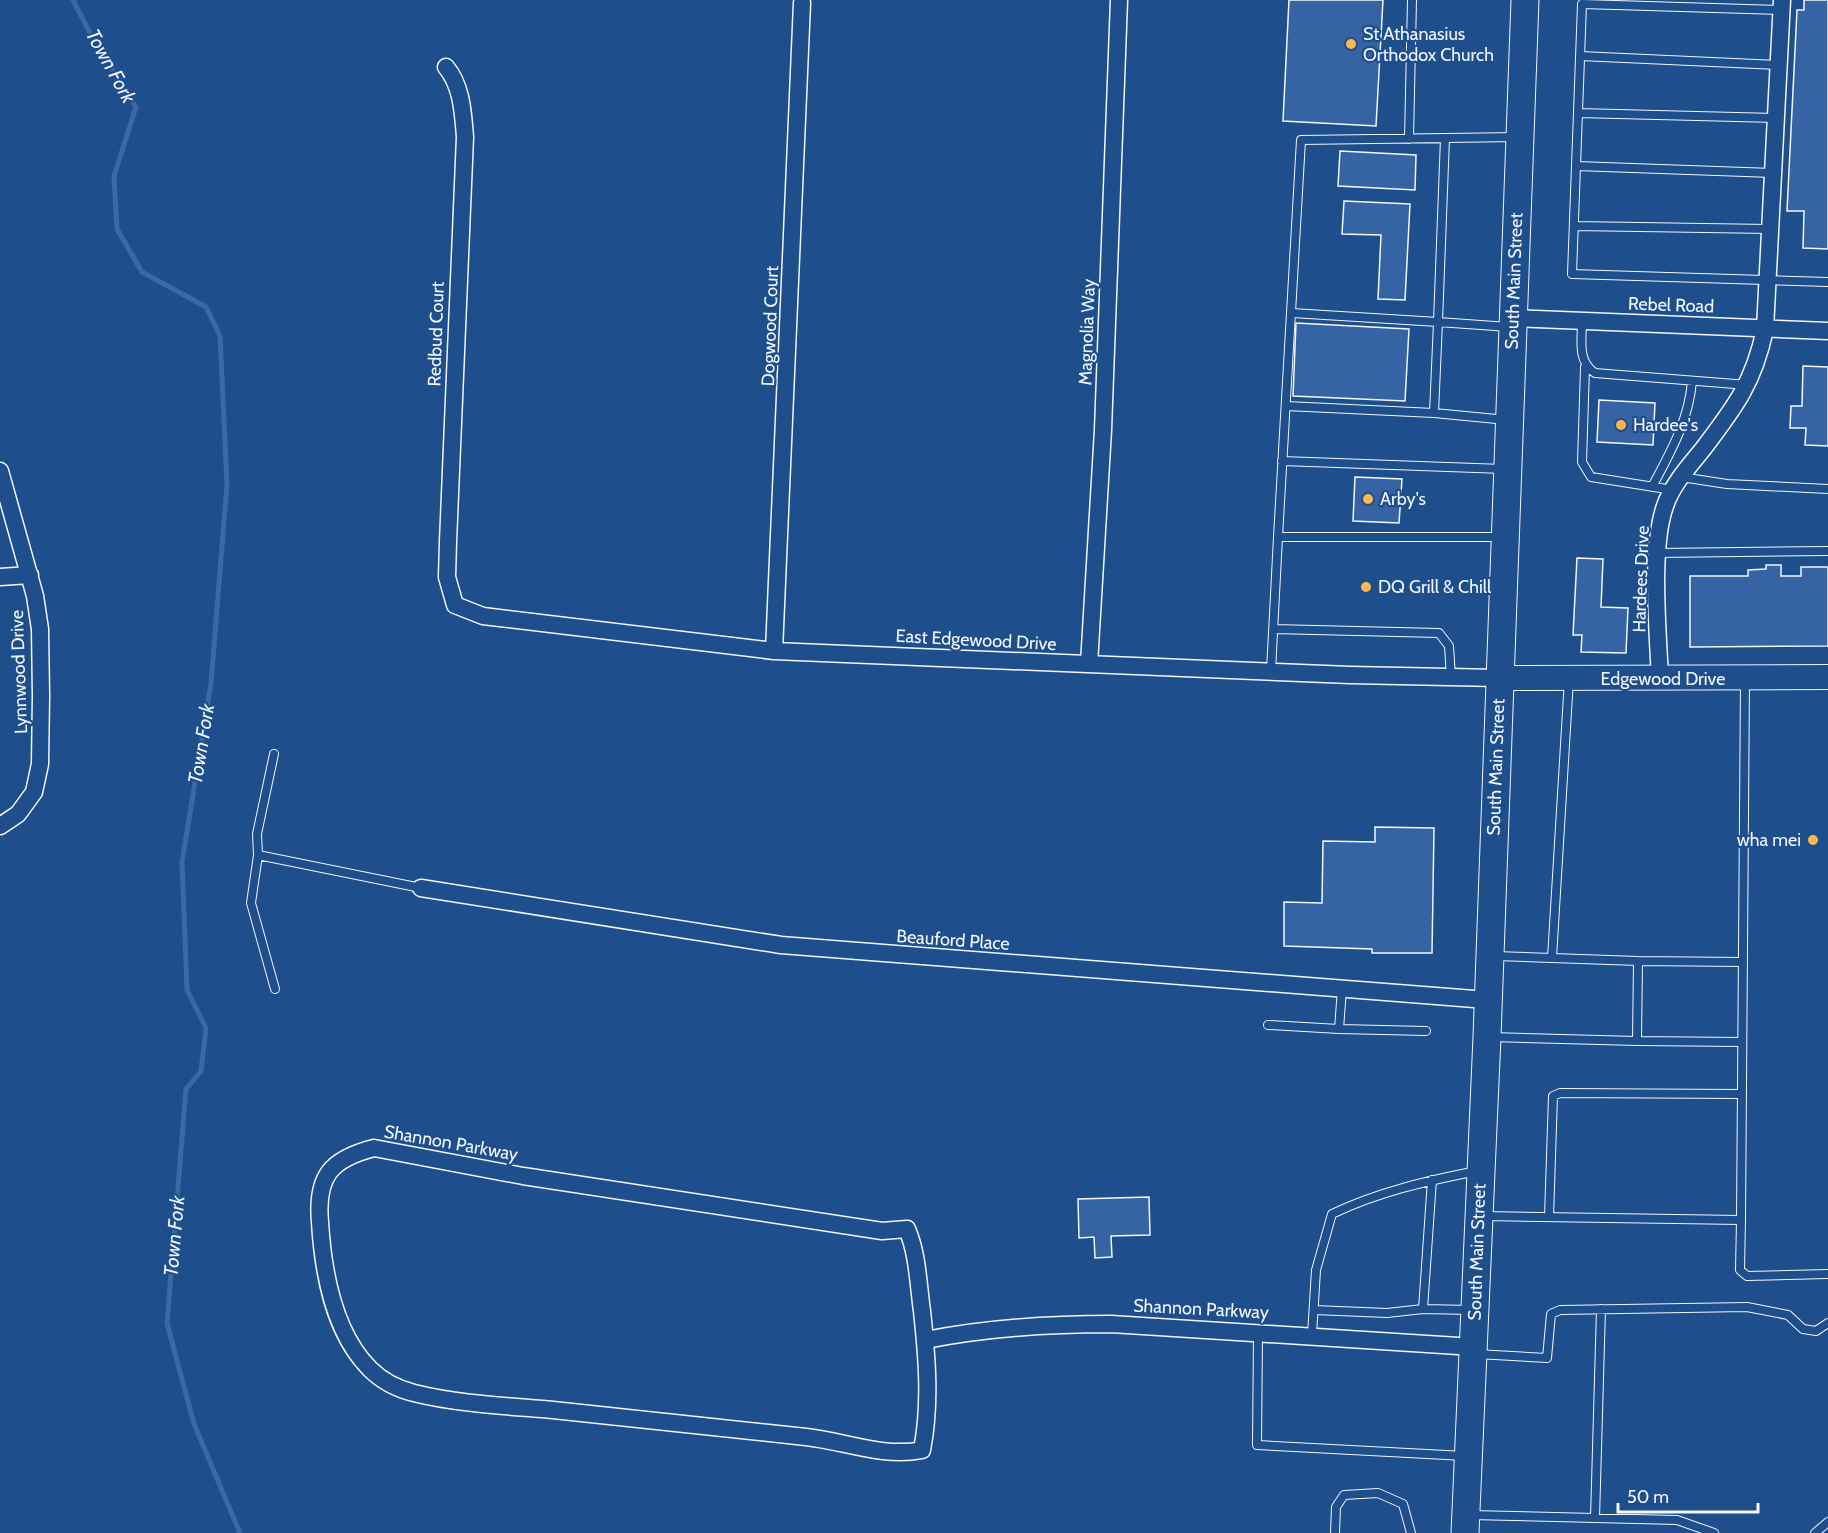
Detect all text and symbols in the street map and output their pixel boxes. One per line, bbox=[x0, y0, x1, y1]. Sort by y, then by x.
place label: St Athanasius Orthodox Church bbox=[1363, 23, 1494, 66]
water label: Town Fork bbox=[81, 25, 142, 108]
marker: St Athanasius Orthodox Church bbox=[1344, 37, 1358, 51]
street label: South Main Street bbox=[1501, 212, 1527, 350]
street label: Dogwood Court bbox=[757, 265, 783, 387]
street label: Magnolia Way bbox=[1074, 278, 1100, 386]
street label: Redbud Court bbox=[423, 281, 449, 387]
street label: Rebel Road bbox=[1628, 293, 1714, 317]
place label: Hardee's bbox=[1633, 414, 1698, 436]
marker: Hardee's bbox=[1614, 418, 1628, 432]
place label: Arby's bbox=[1380, 488, 1426, 510]
marker: Arby's bbox=[1361, 492, 1375, 506]
street label: Hardees Drive bbox=[1628, 525, 1654, 633]
place label: DQ Grill & Chill bbox=[1378, 576, 1492, 598]
marker: DQ Grill & Chill bbox=[1359, 580, 1373, 594]
street label: Lynnwood Drive bbox=[6, 610, 32, 734]
street label: East Edgewood Drive bbox=[895, 625, 1057, 655]
street label: Edgewood Drive bbox=[1600, 668, 1726, 690]
street label: South Main Street bbox=[1483, 698, 1509, 836]
water label: Town Fork bbox=[183, 701, 219, 786]
place label: wha mei bbox=[1737, 829, 1801, 851]
marker: wha mei bbox=[1806, 833, 1820, 847]
street label: Beauford Place bbox=[896, 925, 1010, 955]
street label: Shannon Parkway bbox=[382, 1120, 520, 1166]
street label: South Main Street bbox=[1464, 1183, 1490, 1321]
water label: Town Fork bbox=[159, 1193, 190, 1277]
street label: Shannon Parkway bbox=[1133, 1294, 1269, 1324]
scale bar bbox=[1618, 1476, 1758, 1514]
text: 50 m bbox=[1627, 1486, 1669, 1508]

